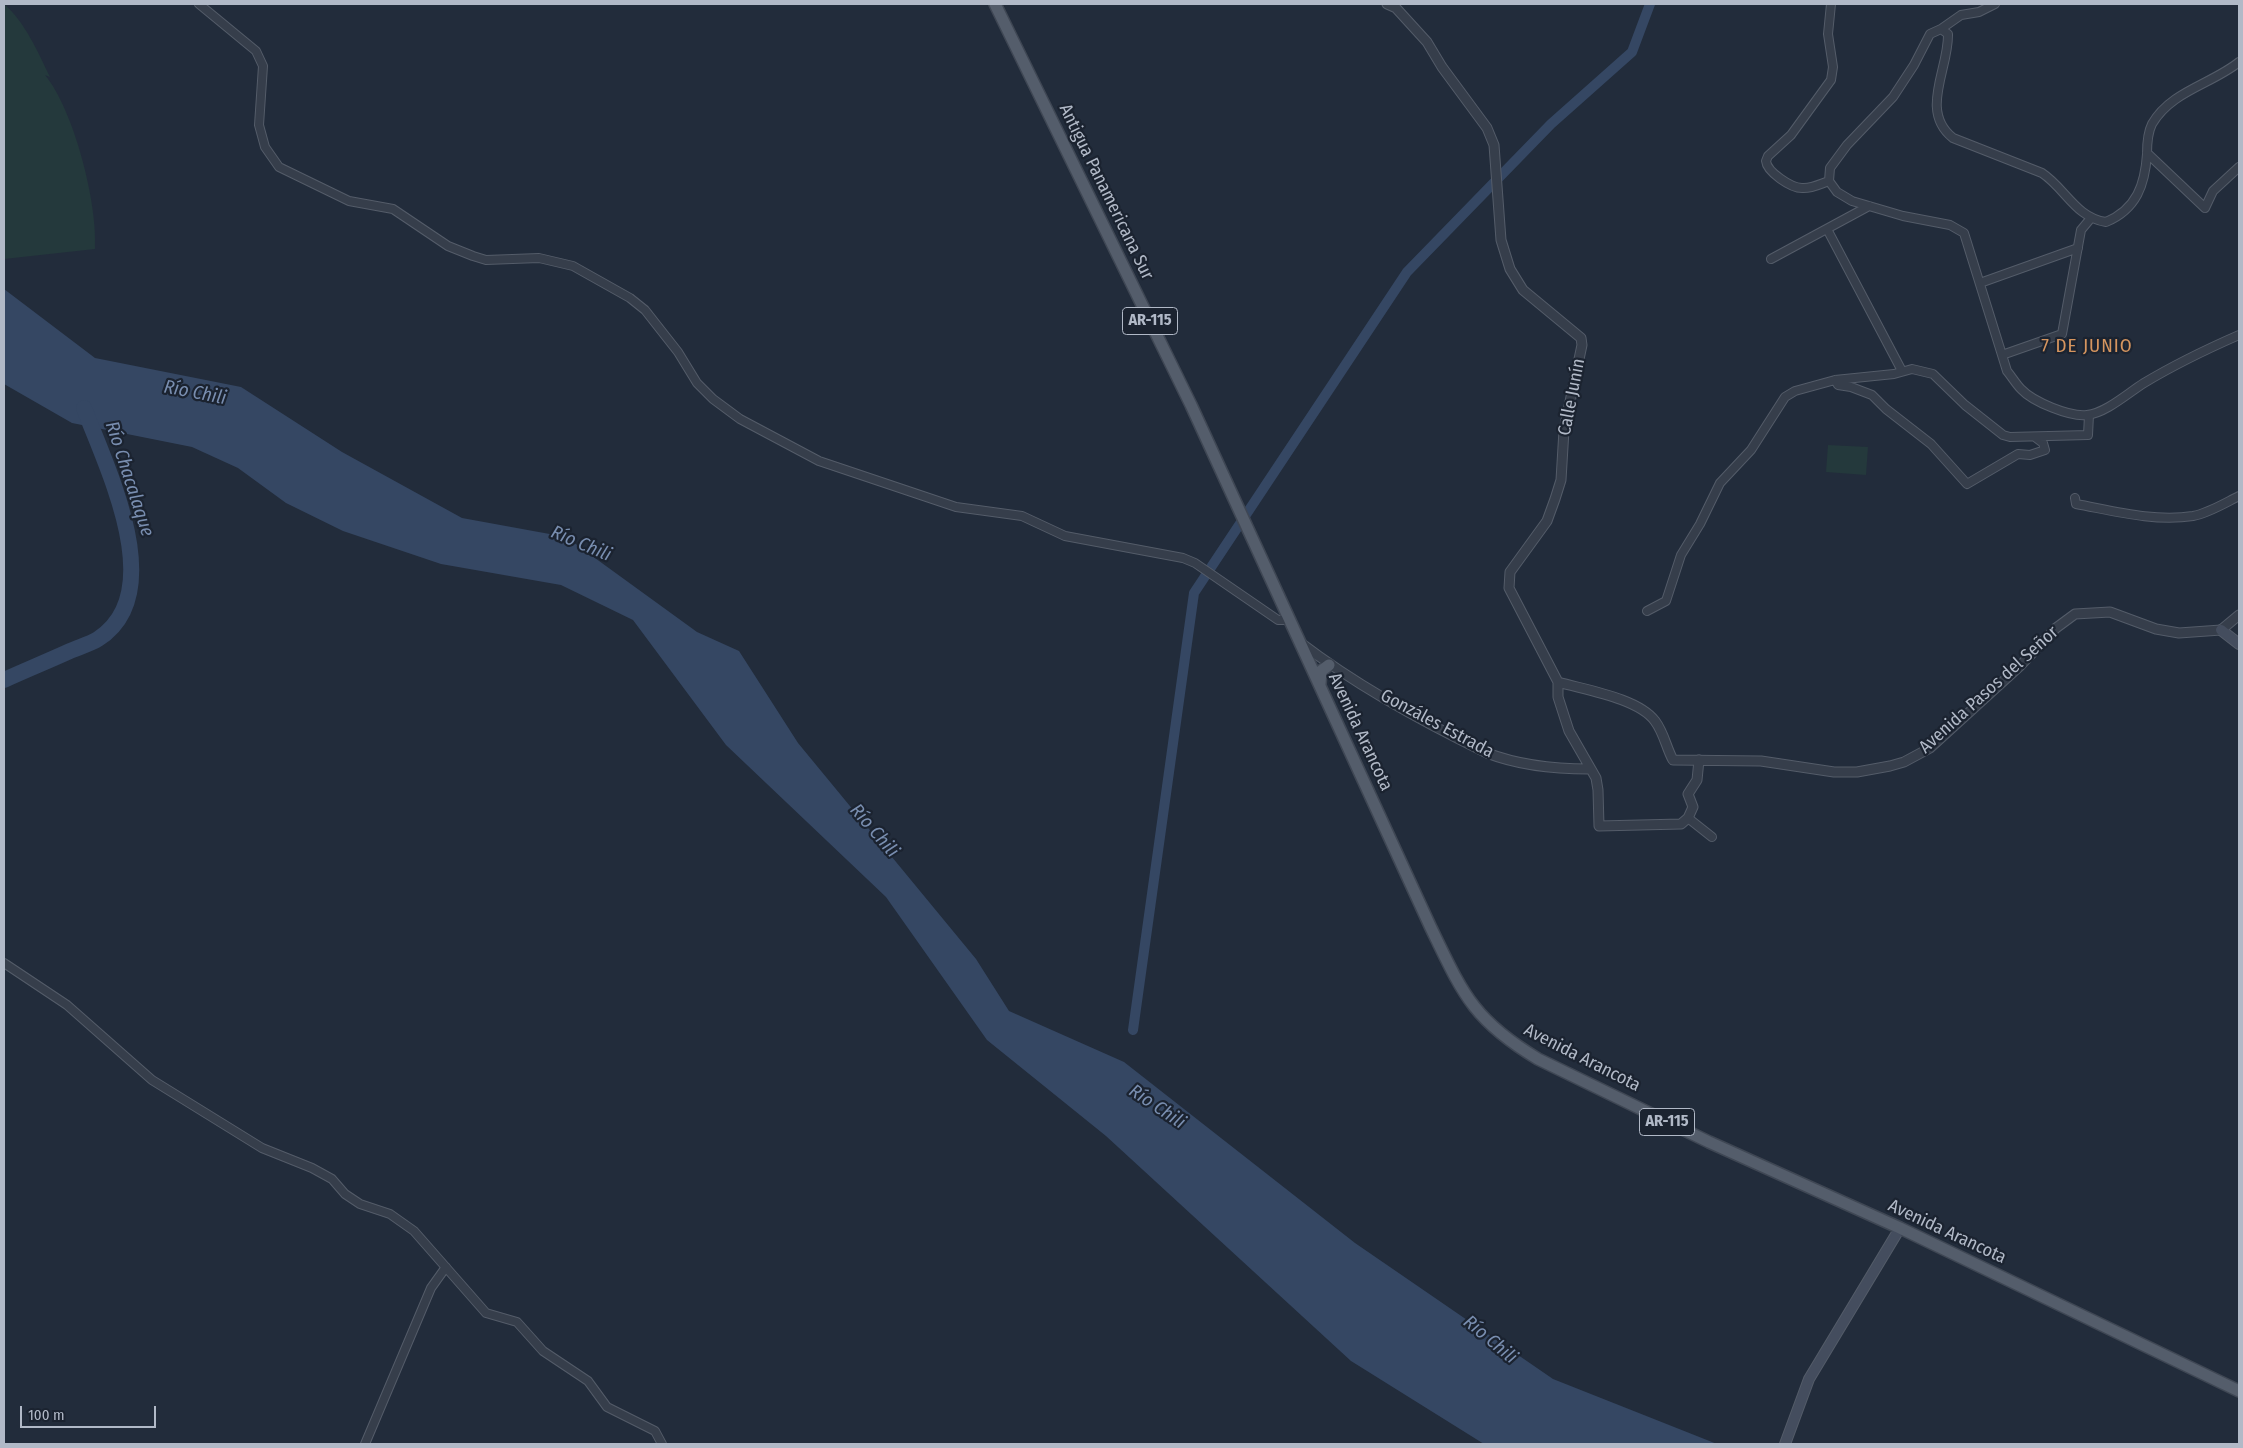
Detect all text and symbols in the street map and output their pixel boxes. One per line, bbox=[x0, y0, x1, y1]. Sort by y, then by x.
street label: Antigua Panamericana Sur bbox=[1054, 101, 1158, 283]
road number: AR-115 bbox=[1122, 308, 1178, 334]
district label: 7 DE JUNIO bbox=[2040, 336, 2134, 358]
street label: Calle Junín bbox=[1554, 357, 1590, 437]
water label: Río Chili bbox=[162, 376, 228, 410]
water label: Río Chacalaque bbox=[100, 419, 158, 539]
water label: Río Chili bbox=[547, 521, 615, 567]
street label: Avenida Pasos del Señor bbox=[1915, 622, 2063, 758]
street label: Avenida Arancota bbox=[1323, 669, 1397, 795]
street label: Gonzáles Estrada bbox=[1377, 685, 1497, 763]
water label: Río Chili bbox=[845, 800, 903, 862]
street label: Avenida Arancota bbox=[1520, 1019, 1644, 1097]
water label: Río Chili bbox=[1124, 1080, 1190, 1134]
road number: AR-115 bbox=[1640, 1108, 1694, 1136]
street label: Avenida Arancota bbox=[1884, 1195, 2010, 1269]
water label: Río Chili bbox=[1458, 1311, 1522, 1369]
scale bar bbox=[22, 1396, 159, 1428]
text: 100 m bbox=[28, 1406, 65, 1424]

